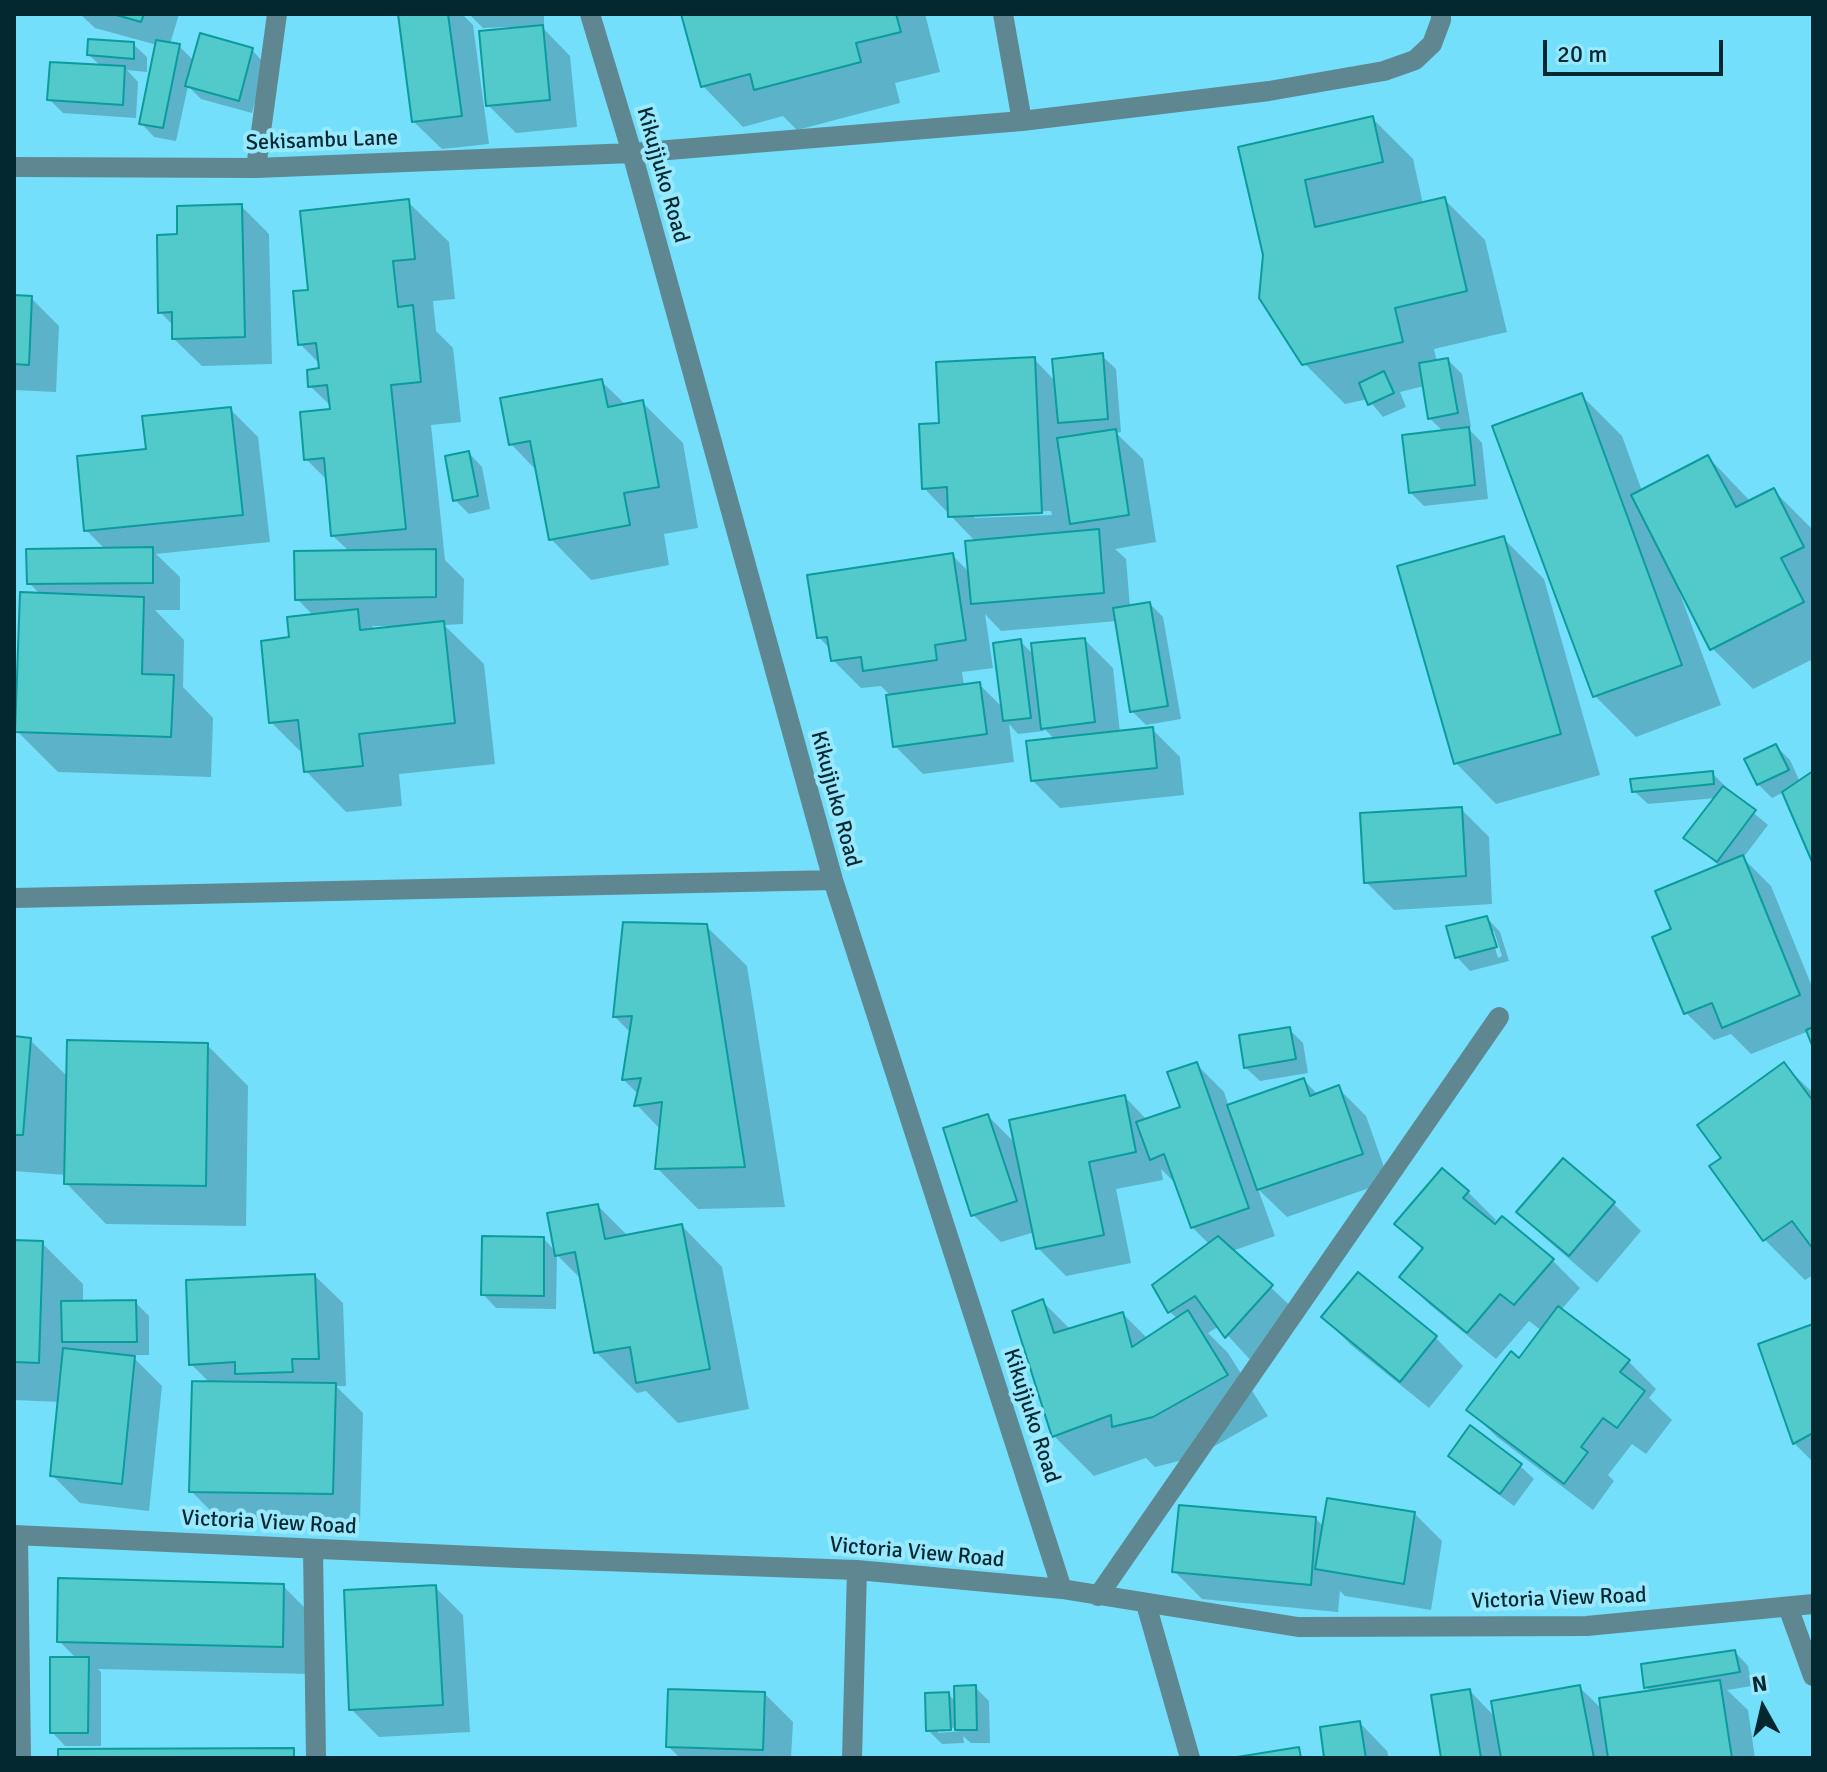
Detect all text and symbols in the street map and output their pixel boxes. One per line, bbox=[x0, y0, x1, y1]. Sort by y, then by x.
scale bar bbox=[1547, 24, 1727, 74]
text: 20 m bbox=[1557, 39, 1607, 69]
street label: Kikujjuko Road bbox=[630, 104, 694, 246]
street label: Sekisambu Lane bbox=[245, 125, 399, 157]
street label: Kikujjuko Road bbox=[804, 728, 866, 870]
street label: Kikujjuko Road bbox=[997, 1345, 1065, 1487]
street label: Victoria View Road bbox=[181, 1505, 357, 1541]
street label: Victoria View Road bbox=[828, 1532, 1006, 1574]
street label: Victoria View Road bbox=[1471, 1583, 1647, 1615]
north arrow bbox=[1723, 1668, 1803, 1748]
text: N bbox=[1750, 1669, 1769, 1698]

